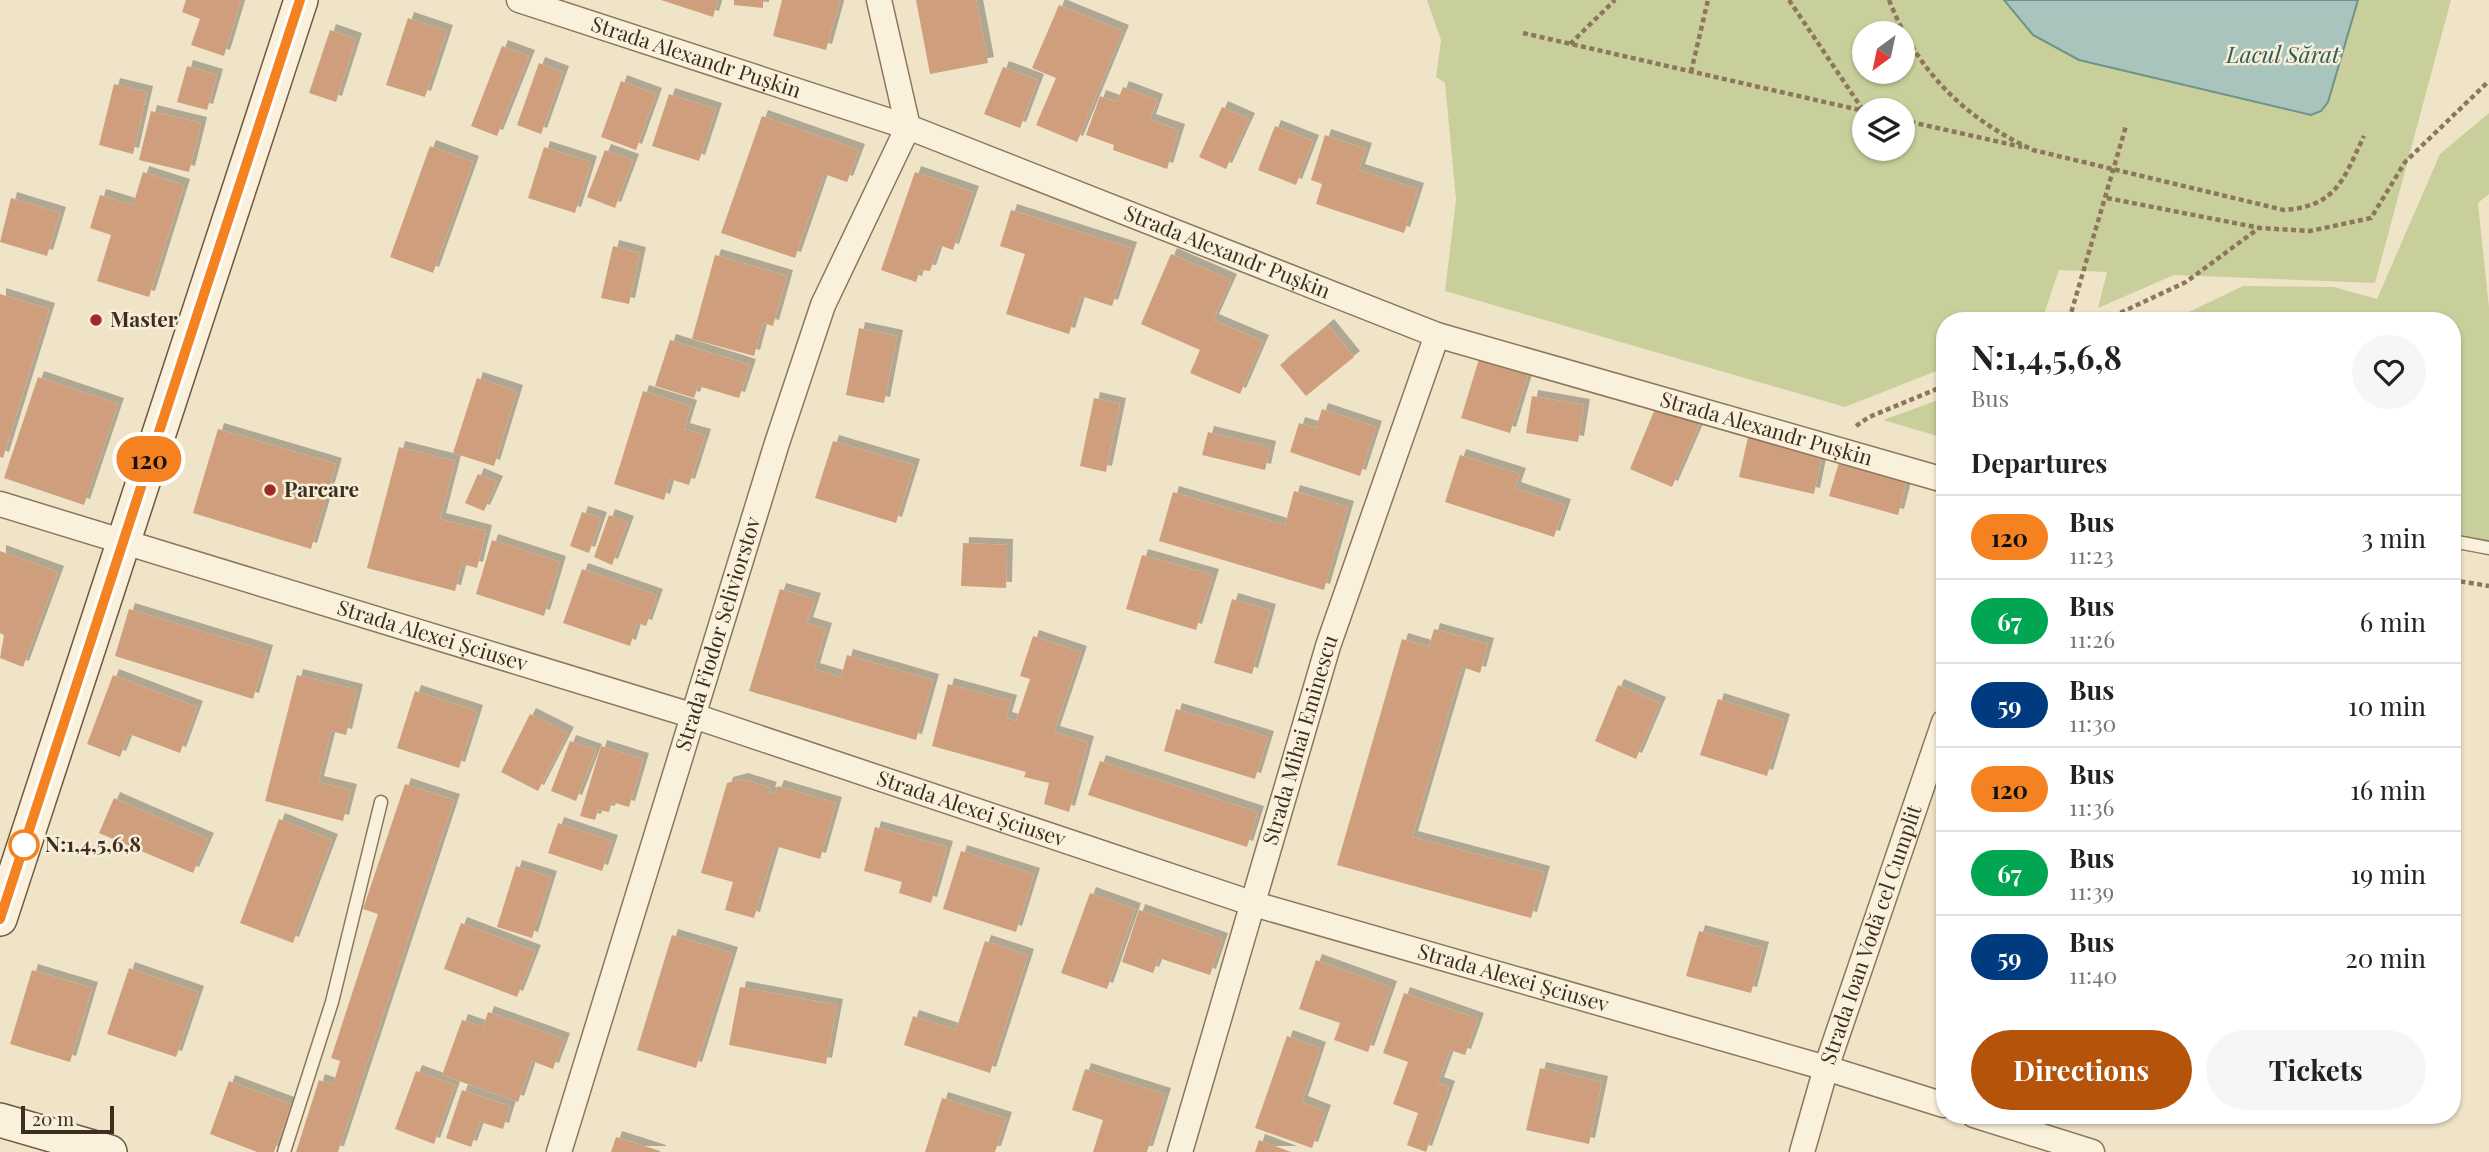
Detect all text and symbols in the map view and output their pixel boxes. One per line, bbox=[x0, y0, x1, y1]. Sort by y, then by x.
street label: Strada Alexandr Pușkin bbox=[588, 8, 805, 103]
north arrow bbox=[1852, 21, 1914, 84]
map controls bbox=[1852, 21, 1915, 161]
water label: Lacul Sărat bbox=[2225, 38, 2341, 69]
button: layers bbox=[1852, 98, 1915, 161]
street label: Strada Alexandr Pușkin bbox=[1121, 197, 1335, 304]
place label: Master bbox=[110, 304, 178, 332]
marker: Master bbox=[88, 312, 104, 328]
text: N:1,4,5,6,8 bbox=[1971, 334, 2122, 378]
button: heart bbox=[2352, 335, 2426, 409]
text: Bus bbox=[1971, 382, 2009, 413]
street label: Strada Alexandr Pușkin bbox=[1657, 384, 1876, 471]
line badge: 120 bbox=[109, 436, 189, 482]
text: 120 bbox=[130, 443, 168, 475]
text: Departures bbox=[1971, 445, 2107, 480]
place label: Parcare bbox=[284, 474, 359, 502]
marker: Parcare bbox=[262, 482, 278, 498]
text: Bus bbox=[2069, 504, 2114, 539]
street label: Strada Fiodor Seliviorstov bbox=[667, 512, 766, 754]
text: 3 min bbox=[2362, 520, 2426, 555]
text: 120 bbox=[1991, 521, 2028, 553]
text: 11:23 bbox=[2069, 539, 2114, 570]
text: Bus bbox=[2069, 588, 2114, 623]
street label: Strada Alexei Șciusev bbox=[334, 592, 532, 677]
text: 6 min bbox=[2360, 604, 2426, 639]
text: 67 bbox=[1997, 605, 2022, 637]
text: 11:26 bbox=[2069, 623, 2115, 654]
street label: Strada Mihai Eminescu bbox=[1255, 631, 1343, 848]
text: Bus bbox=[2069, 672, 2114, 707]
text: 10 min bbox=[2348, 688, 2426, 723]
text: 59 bbox=[1997, 689, 2022, 721]
text: 11:30 bbox=[2069, 707, 2116, 738]
text: Bus bbox=[2069, 756, 2114, 791]
street label: Strada Alexei Șciusev bbox=[874, 762, 1071, 852]
text: 16 min bbox=[2350, 772, 2426, 807]
text: 120 bbox=[1991, 773, 2028, 805]
text: 11:36 bbox=[2069, 791, 2114, 822]
street label: Strada Ioan Vodă cel Cumplit bbox=[1812, 800, 1927, 1068]
place label: N:1,4,5,6,8 bbox=[45, 829, 141, 857]
marker: N:1,4,5,6,8 bbox=[9, 830, 39, 860]
text: Bus bbox=[2069, 840, 2114, 875]
text: 19 min bbox=[2350, 856, 2426, 891]
text: 67 bbox=[1997, 857, 2022, 889]
text: 11:39 bbox=[2069, 875, 2114, 906]
text: Bus bbox=[2069, 924, 2114, 959]
street label: Strada Alexei Șciusev bbox=[1415, 936, 1613, 1017]
text: 20 min bbox=[2345, 940, 2426, 975]
text: 59 bbox=[1997, 941, 2022, 973]
text: 11:40 bbox=[2069, 959, 2117, 990]
button: Directions bbox=[1971, 1030, 2192, 1110]
button: Tickets bbox=[2206, 1030, 2426, 1110]
scale bar bbox=[21, 1103, 114, 1135]
text: 20 m bbox=[32, 1105, 74, 1131]

